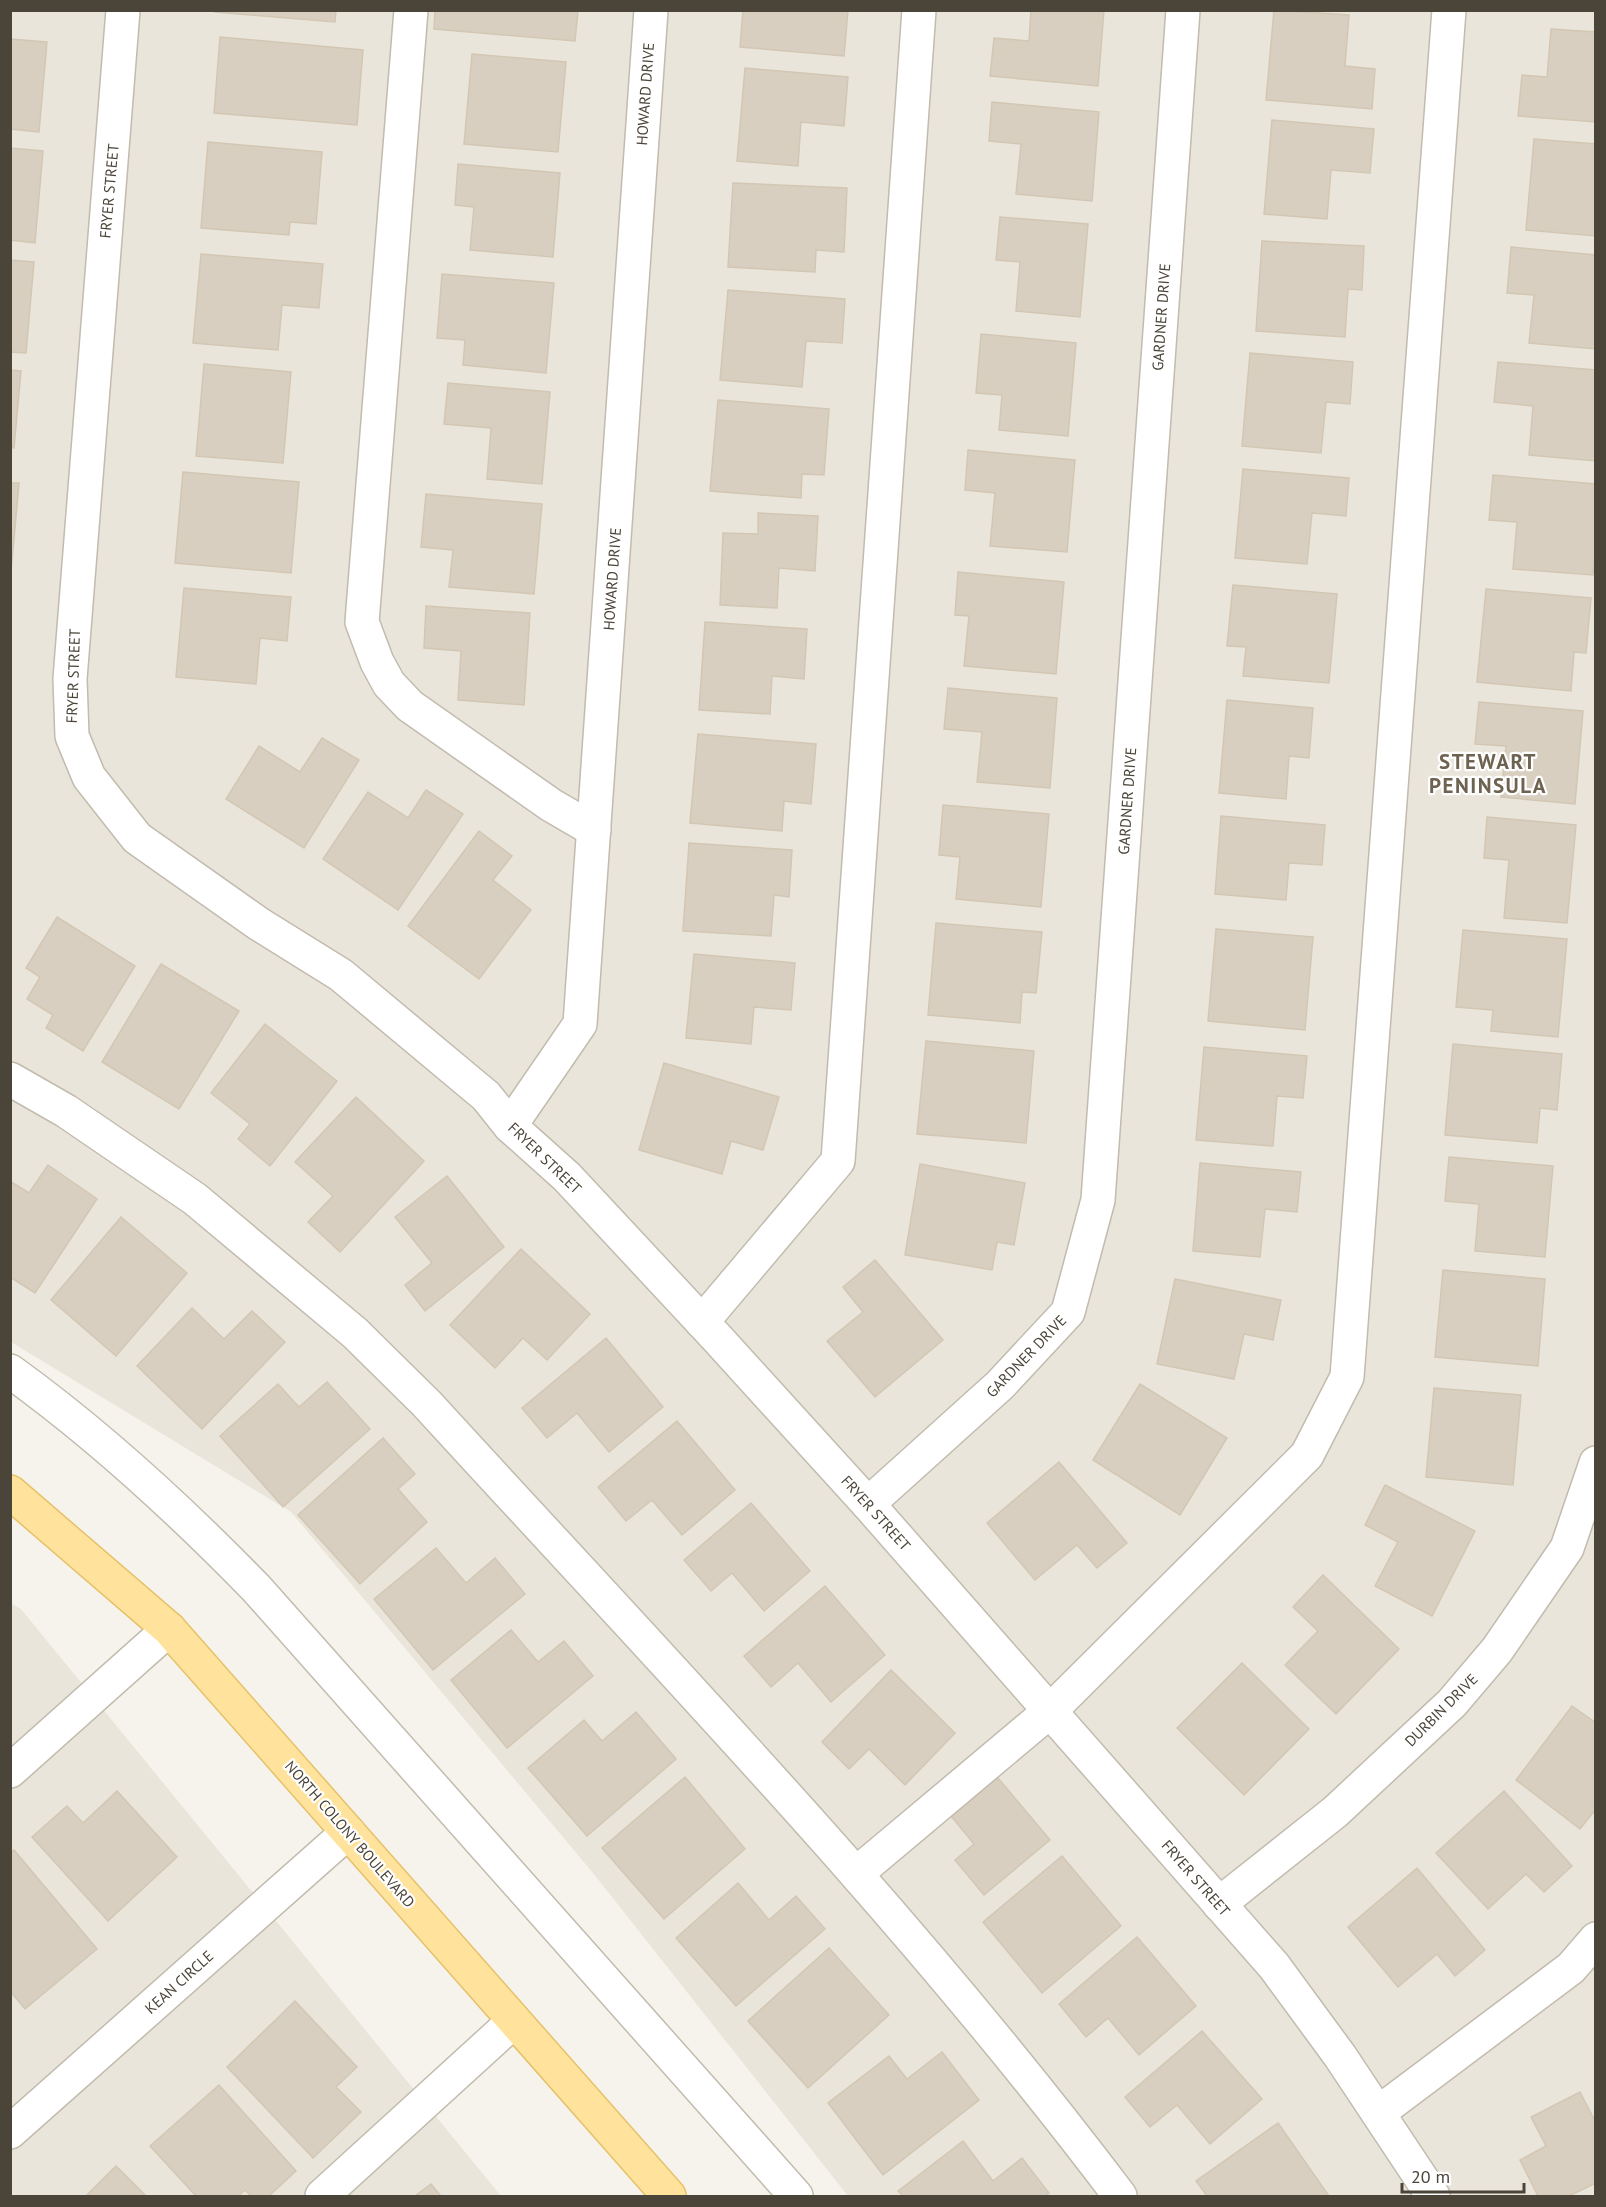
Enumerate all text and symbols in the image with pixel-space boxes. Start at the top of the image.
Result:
street label: HOWARD DRIVE [632,42,658,146]
street label: FRYER STREET [95,142,123,239]
street label: GARDNER DRIVE [1148,263,1174,371]
street label: HOWARD DRIVE [599,527,625,631]
street label: FRYER STREET [62,628,84,724]
street label: GARDNER DRIVE [1114,747,1140,855]
district label: STEWART PENINSULA [1429,748,1547,799]
street label: FRYER STREET [504,1118,586,1198]
street label: GARDNER DRIVE [982,1311,1070,1401]
street label: FRYER STREET [837,1471,915,1555]
street label: DURBIN DRIVE [1401,1670,1481,1750]
street label: NORTH COLONY BOULEVARD [281,1757,419,1911]
street label: FRYER STREET [1158,1836,1235,1920]
street label: KEAN CIRCLE [141,1946,217,2018]
scale bar [1402,2156,1524,2194]
text: 20 m [1411,2165,1450,2188]

